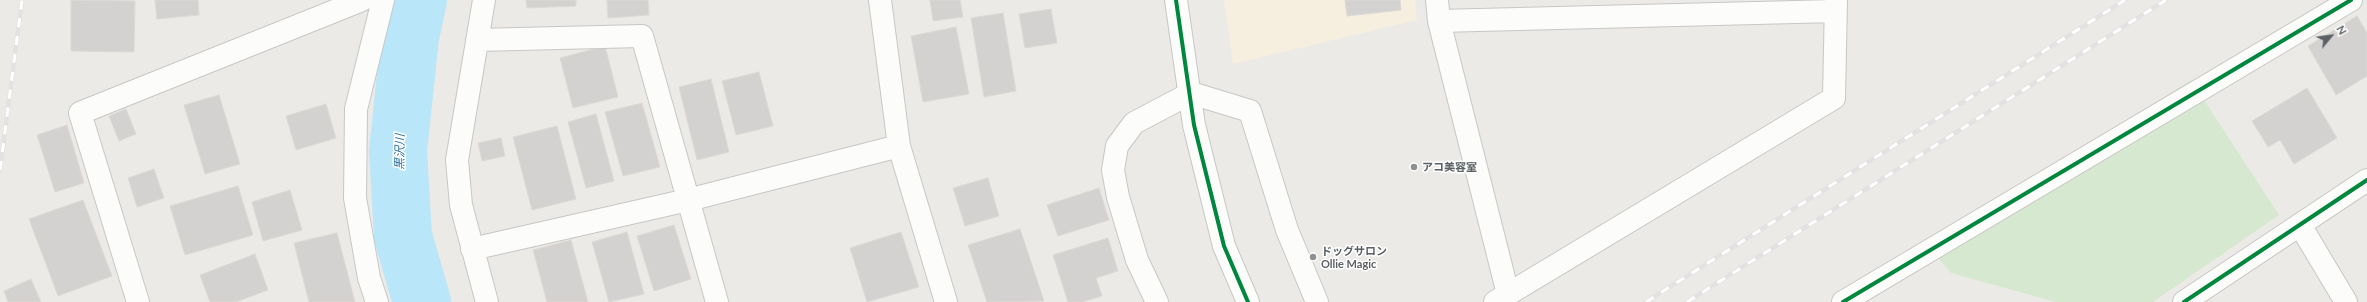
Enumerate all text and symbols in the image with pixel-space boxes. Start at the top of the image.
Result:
north arrow [2311,16,2351,56]
text: N [2334,23,2350,37]
water label: 黒沢川 [392,134,408,170]
place label: アコ美容室 [1422,160,1477,174]
marker: アコ美容室 [1409,162,1419,172]
place label: ドッグサロン Ollie Magic [1321,244,1387,270]
marker: ドッグサロン Ollie Magic [1308,252,1318,262]

